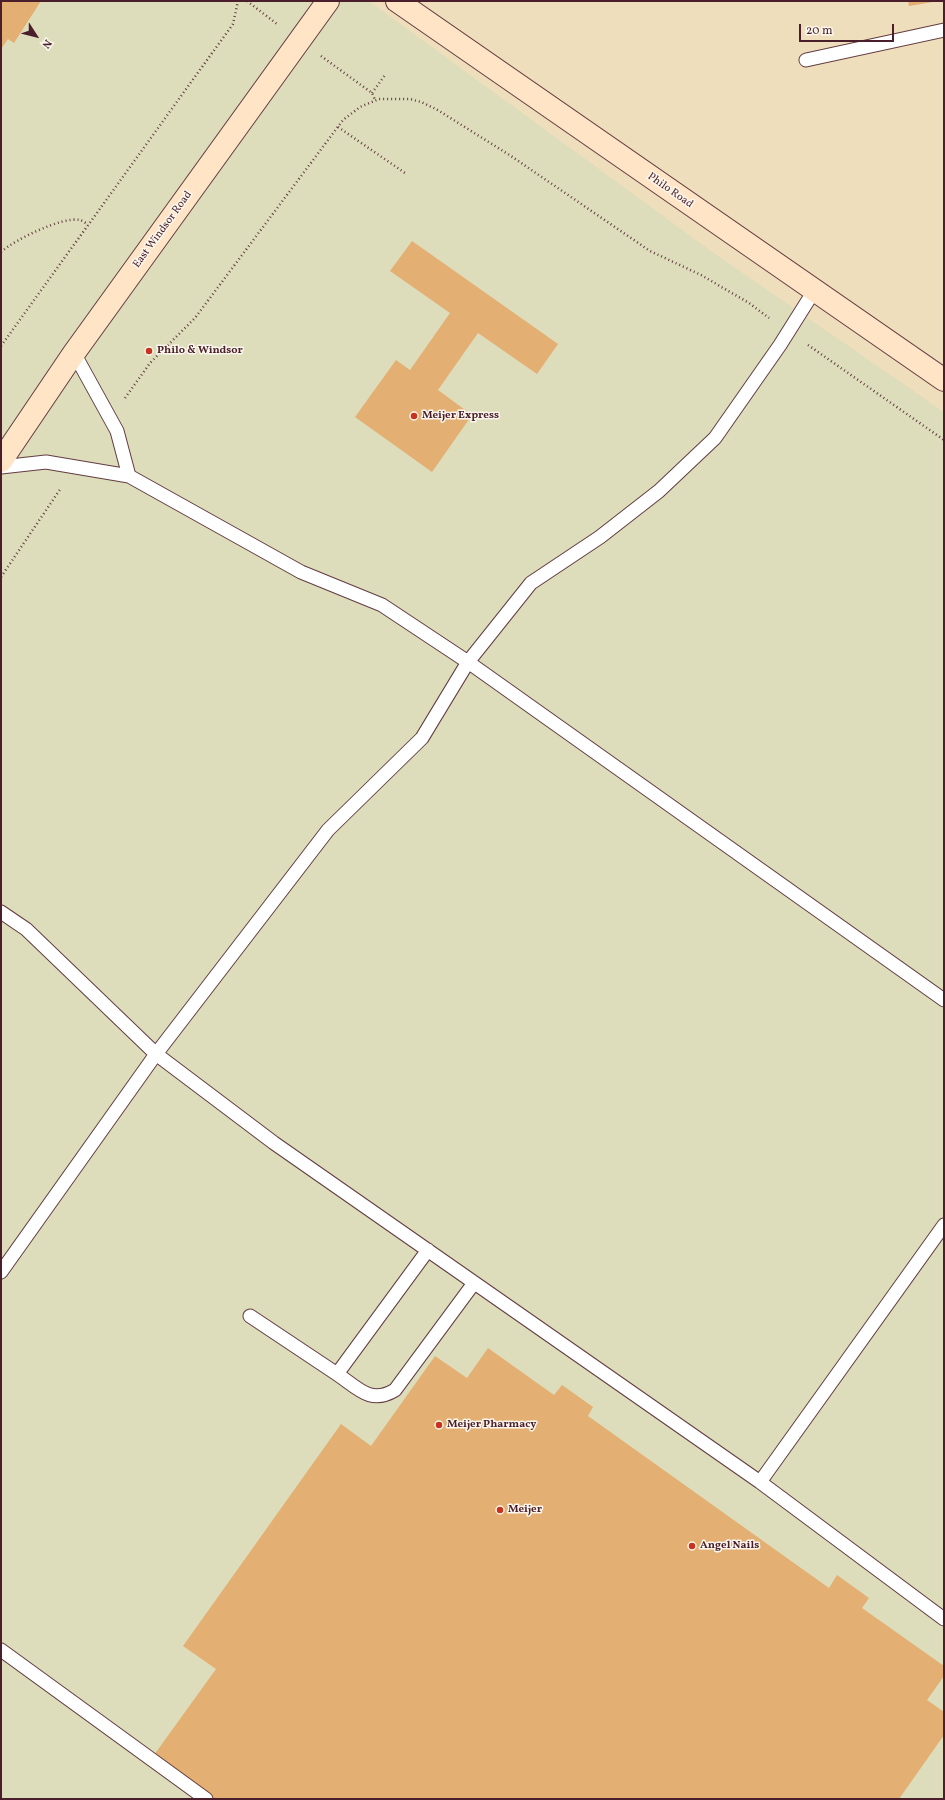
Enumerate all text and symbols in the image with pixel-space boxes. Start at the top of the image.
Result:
north arrow [16,16,56,56]
scale bar [801,16,896,42]
text: 20 m [806,23,833,39]
text: N [38,36,55,51]
street label: Philo Road [645,171,695,211]
street label: East Windsor Road [131,189,195,271]
place label: Philo & Windsor [157,344,243,358]
marker: Philo & Windsor [144,346,154,356]
place label: Meijer Express [422,409,499,423]
marker: Meijer Express [409,411,419,421]
place label: Meijer Pharmacy [447,1418,536,1432]
marker: Meijer Pharmacy [434,1420,444,1430]
place label: Meijer [508,1503,542,1517]
marker: Meijer [495,1505,505,1515]
place label: Angel Nails [700,1539,759,1553]
marker: Angel Nails [687,1541,697,1551]

